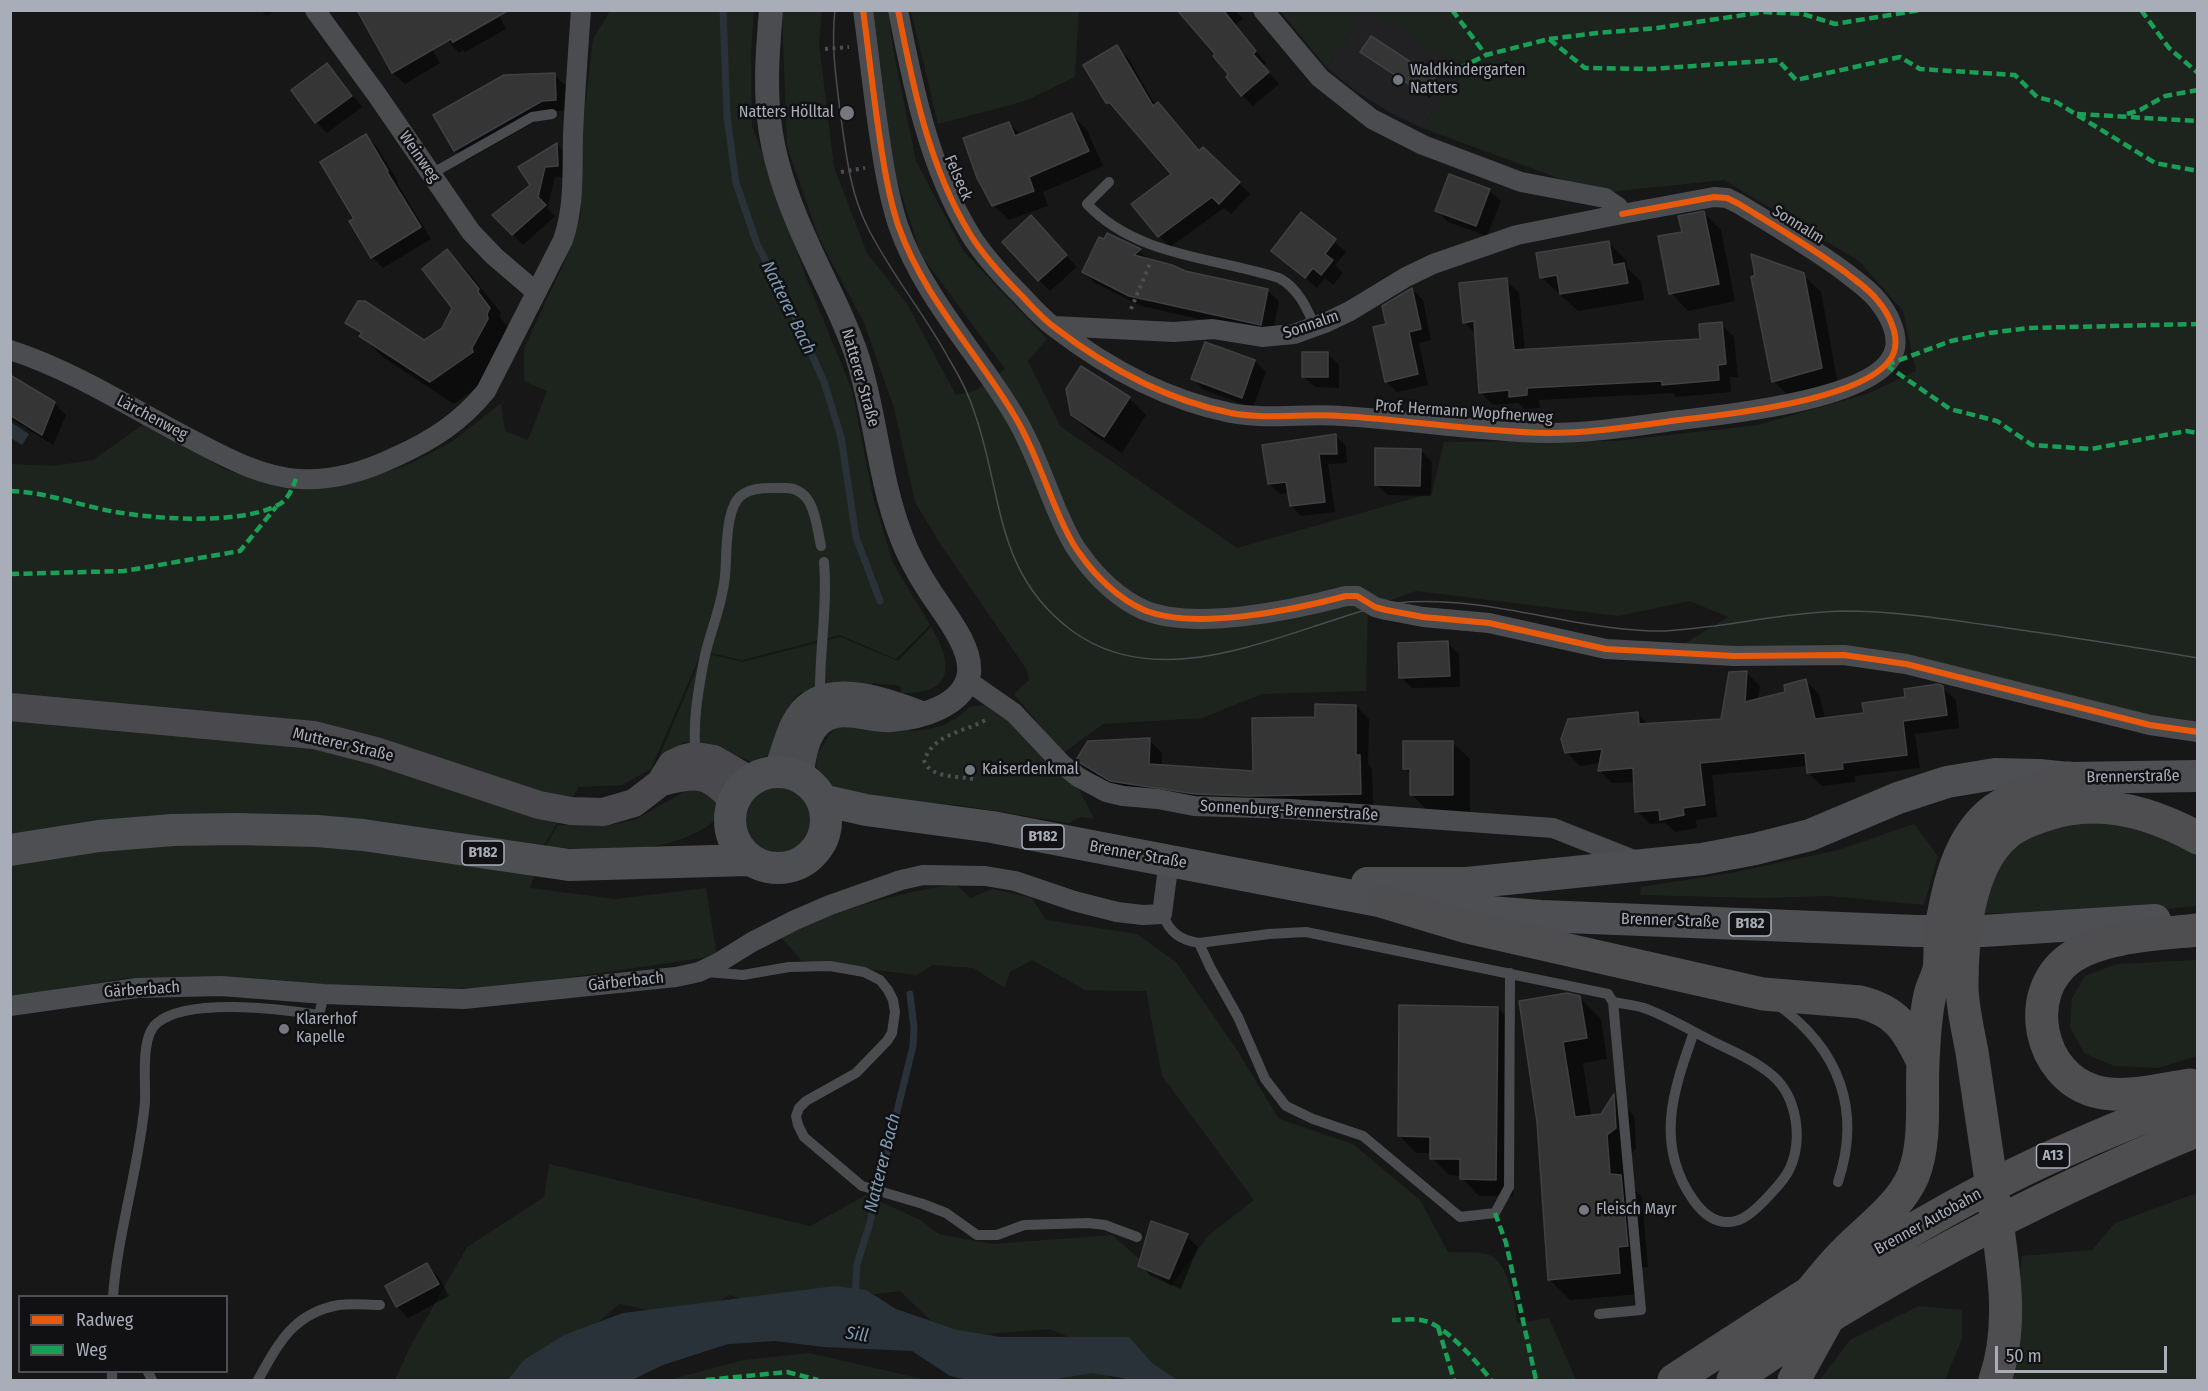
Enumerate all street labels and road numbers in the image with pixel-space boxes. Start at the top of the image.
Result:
street label: Weinweg [394,128,444,186]
street label: Felseck [940,152,976,204]
street label: Sonnalm [1769,202,1827,248]
street label: Sonnalm [1281,307,1341,343]
street label: Natterer Straße [837,327,883,429]
street label: Lärchenweg [113,391,191,445]
street label: Prof. Hermann Wopfnerweg [1374,396,1554,428]
street label: Mutterer Straße [291,724,395,766]
street label: Brennerstraße [2086,767,2180,787]
street label: Sonnenburg-Brennerstraße [1199,797,1379,825]
road number: B182 [1022,825,1064,849]
street label: Brenner Straße [1088,837,1188,873]
road number: B182 [462,841,504,865]
street label: Brenner Straße [1620,910,1720,932]
road number: B182 [1729,912,1771,936]
street label: Gärberbach [587,968,665,996]
street label: Gärberbach [103,978,181,1002]
road number: A13 [2036,1144,2070,1168]
street label: Brenner Autobahn [1871,1185,1985,1259]

